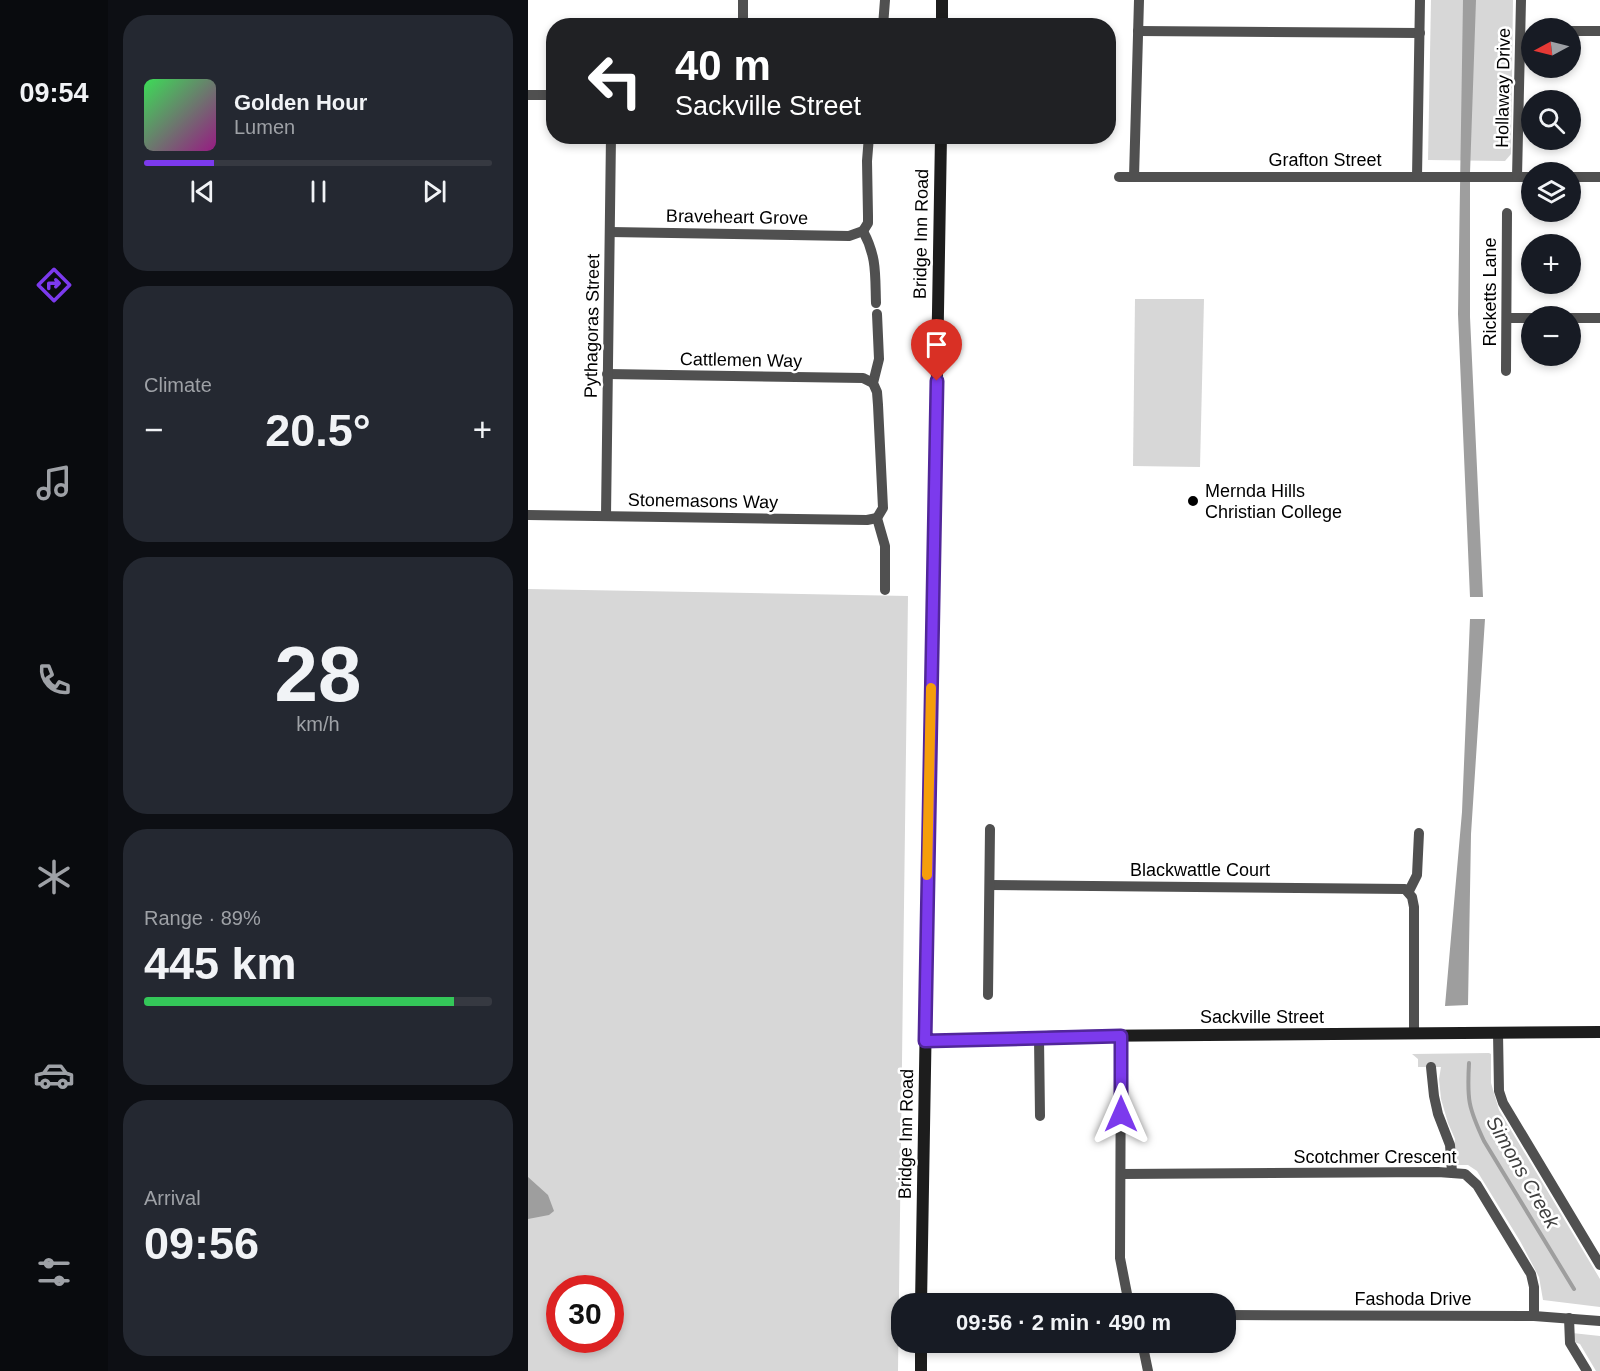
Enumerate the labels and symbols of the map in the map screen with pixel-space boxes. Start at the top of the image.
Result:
north arrow [1521,18,1581,78]
street label: Hollaway Drive [1492,28,1514,148]
street label: Grafton Street [1268,150,1382,170]
street label: Bridge Inn Road [910,169,932,299]
street label: Braveheart Grove [666,206,808,228]
street label: Ricketts Lane [1480,237,1500,347]
street label: Pythagoras Street [581,254,603,398]
pin [911,319,962,381]
street label: Cattlemen Way [680,349,802,371]
place label: Mernda Hills Christian College [1205,481,1342,522]
street label: Stonemasons Way [628,490,778,512]
marker: Mernda Hills Christian College [1186,494,1200,508]
street label: Blackwattle Court [1130,860,1270,880]
street label: Sackville Street [1200,1007,1324,1027]
street label: Bridge Inn Road [895,1069,917,1199]
position arrow [1089,1082,1153,1146]
water label: Simons Creek [1482,1112,1564,1233]
street label: Scotchmer Crescent [1293,1147,1457,1167]
speed limit sign: 30 [546,1275,624,1353]
street label: Fashoda Drive [1354,1289,1472,1309]

